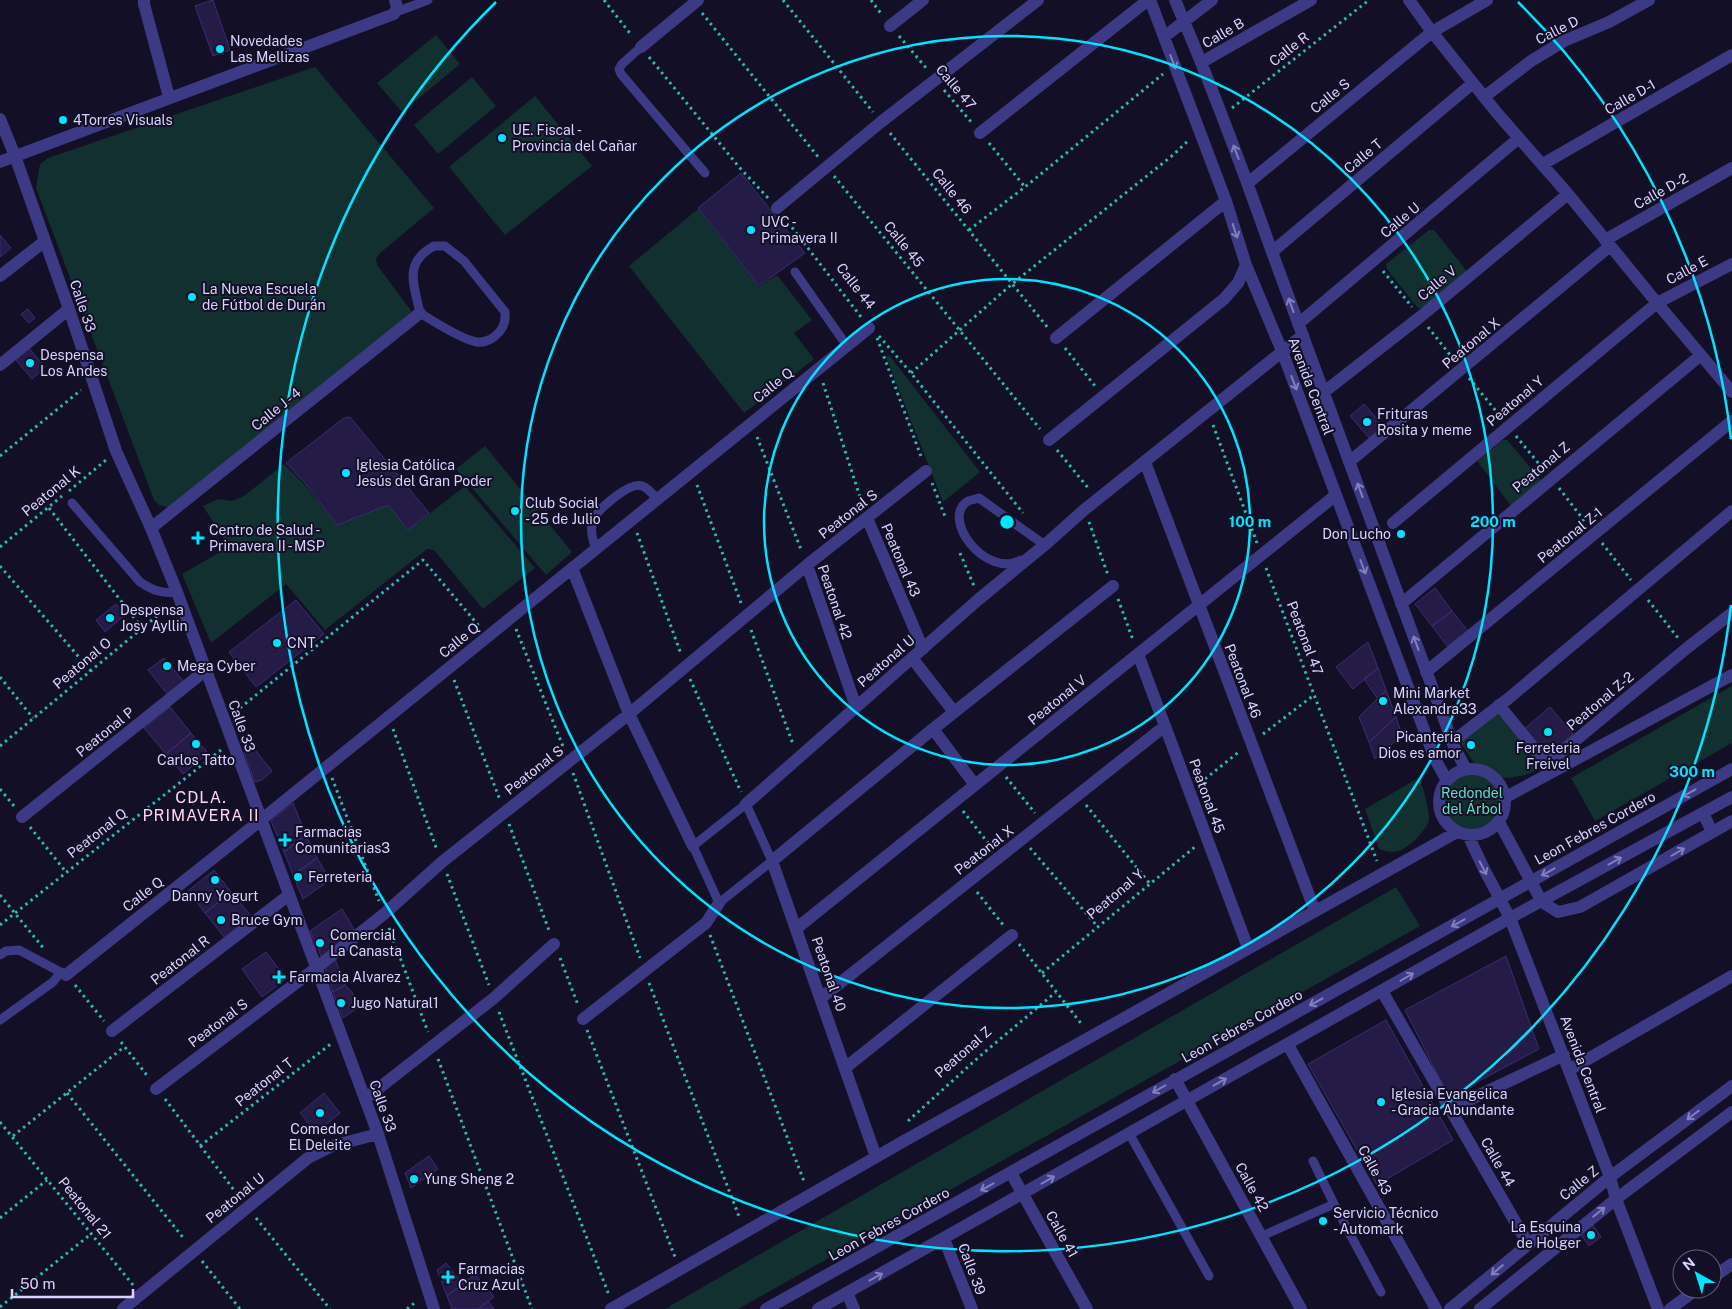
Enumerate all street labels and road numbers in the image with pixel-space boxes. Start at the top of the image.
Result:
street label: Calle D [1533,12,1581,48]
street label: Calle B [1199,15,1247,51]
street label: Calle R [1266,29,1312,69]
street label: Calle 47 [933,61,979,113]
street label: Calle S [1307,75,1353,117]
street label: Calle D-1 [1602,76,1658,118]
street label: Calle T [1341,135,1385,177]
street label: Calle 46 [929,165,975,217]
street label: Calle D-2 [1631,170,1691,212]
street label: Calle U [1377,199,1423,241]
street label: Calle 45 [881,218,927,270]
street label: Calle E [1663,252,1711,288]
street label: Calle 44 [833,260,879,312]
street label: Calle V [1414,262,1460,304]
street label: Calle 33 [67,278,99,334]
street label: Peatonal X [1439,314,1503,372]
street label: Avenida Central [1285,335,1337,437]
street label: Calle Q [750,364,796,406]
street label: Peatonal Y [1483,372,1547,429]
street label: Calle J - 4 [248,384,304,434]
street label: Peatonal Z [1509,438,1573,496]
street label: Peatonal K [19,462,84,519]
street label: Peatonal S [815,486,881,542]
street label: Peatonal Z-1 [1534,504,1606,566]
street label: Peatonal 43 [878,521,924,599]
street label: Peatonal 42 [815,563,855,641]
street label: Peatonal 47 [1284,599,1326,677]
street label: Calle Q [436,619,482,661]
street label: Peatonal U [854,632,918,690]
street label: Peatonal O [50,634,114,692]
street label: Peatonal 46 [1222,642,1265,721]
street label: Peatonal Z-2 [1563,668,1637,734]
street label: Peatonal V [1025,671,1090,728]
street label: Calle 33 [225,698,259,754]
street label: Peatonal P [73,704,137,760]
street label: Peatonal S [501,742,567,798]
street label: Peatonal 45 [1186,756,1228,836]
street label: Leon Febres Cordero [1532,788,1658,868]
street label: Peatonal Q [64,805,130,861]
street label: Peatonal X [951,822,1017,878]
street label: Peatonal Y [1083,865,1147,922]
street label: Calle Q [120,873,166,915]
street label: Peatonal R [147,932,213,988]
street label: Peatonal 40 [809,934,849,1014]
street label: Leon Febres Cordero [1179,986,1305,1066]
street label: Peatonal S [185,996,251,1050]
street label: Avenida Central [1557,1013,1609,1115]
street label: Peatonal Z [931,1023,995,1081]
street label: Peatonal T [232,1054,296,1110]
street label: Calle 33 [366,1078,400,1134]
street label: Calle 44 [1478,1135,1519,1190]
street label: Calle 43 [1355,1142,1395,1198]
street label: Calle 42 [1232,1160,1272,1214]
street label: Calle Z [1556,1162,1602,1203]
street label: Peatonal U [203,1170,267,1226]
street label: Peatonal 21 [55,1174,115,1242]
street label: Leon Febres Cordero [826,1184,952,1264]
street label: Calle 41 [1043,1208,1081,1260]
street label: Calle 39 [955,1241,989,1297]

